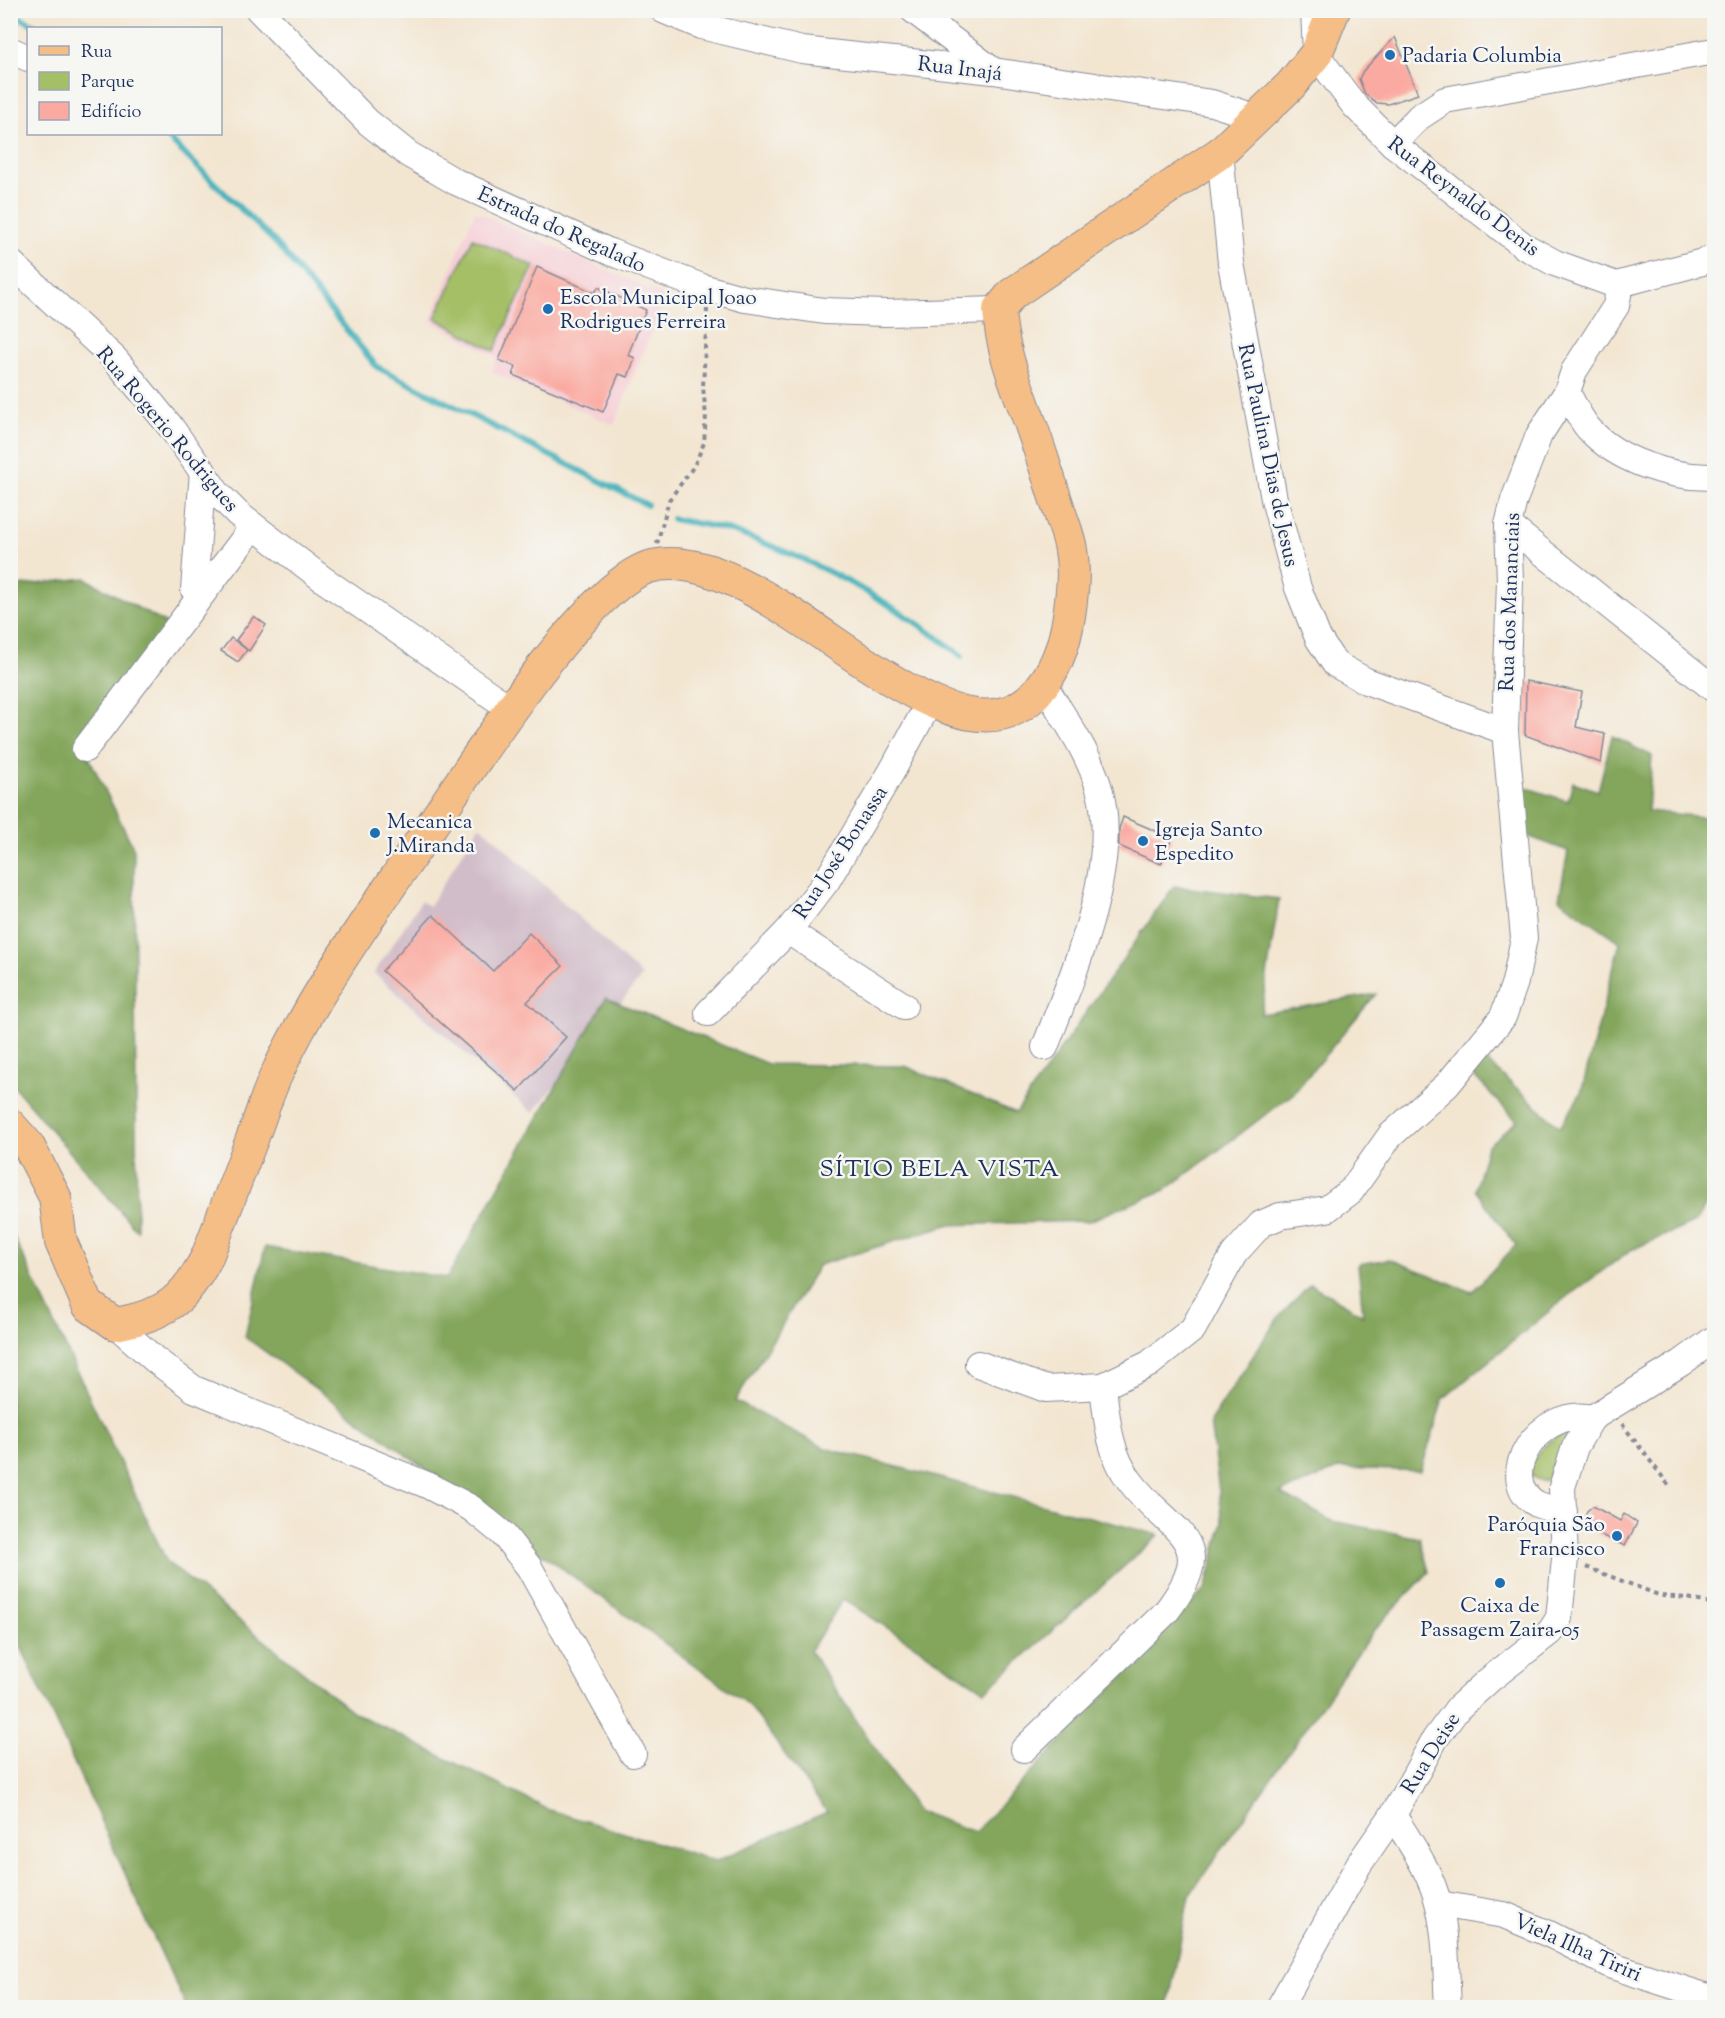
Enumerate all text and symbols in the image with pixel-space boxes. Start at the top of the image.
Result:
legend [27,27,222,135]
text: Rua [81,40,112,66]
place label: Padaria Columbia [1402,42,1562,72]
marker: Padaria Columbia [1383,48,1397,62]
street label: Rua Inajá [916,50,1004,90]
text: Parque [81,70,134,96]
text: Edifício [81,100,142,126]
street label: Rua Reynaldo Denis [1380,130,1545,265]
street label: Estrada do Regalado [472,180,650,281]
place label: Escola Municipal Joao Rodrigues Ferreira [560,284,757,338]
marker: Escola Municipal Joao Rodrigues Ferreira [541,302,555,316]
street label: Rua Rogerio Rodrigues [88,341,245,520]
street label: Rua Paulina Dias de Jesus [1229,341,1305,570]
street label: Rua dos Mananciais [1493,512,1529,692]
street label: Rua José Bonassa [787,780,896,926]
place label: Mecanica J.Miranda [386,808,475,862]
place label: Igreja Santo Espedito [1155,816,1263,870]
marker: Mecanica J.Miranda [368,826,382,840]
marker: Igreja Santo Espedito [1136,834,1150,848]
district label: SÍTIO BELA VISTA [820,1153,1060,1187]
place label: Paróquia São Francisco [1488,1511,1605,1565]
marker: Paróquia São Francisco [1610,1529,1624,1543]
marker: Caixa de Passagem Zaira-05 [1493,1576,1507,1590]
place label: Caixa de Passagem Zaira-05 [1421,1592,1579,1646]
street label: Rua Deise [1395,1707,1469,1801]
street label: Viela Ilha Tiriri [1508,1907,1646,1991]

